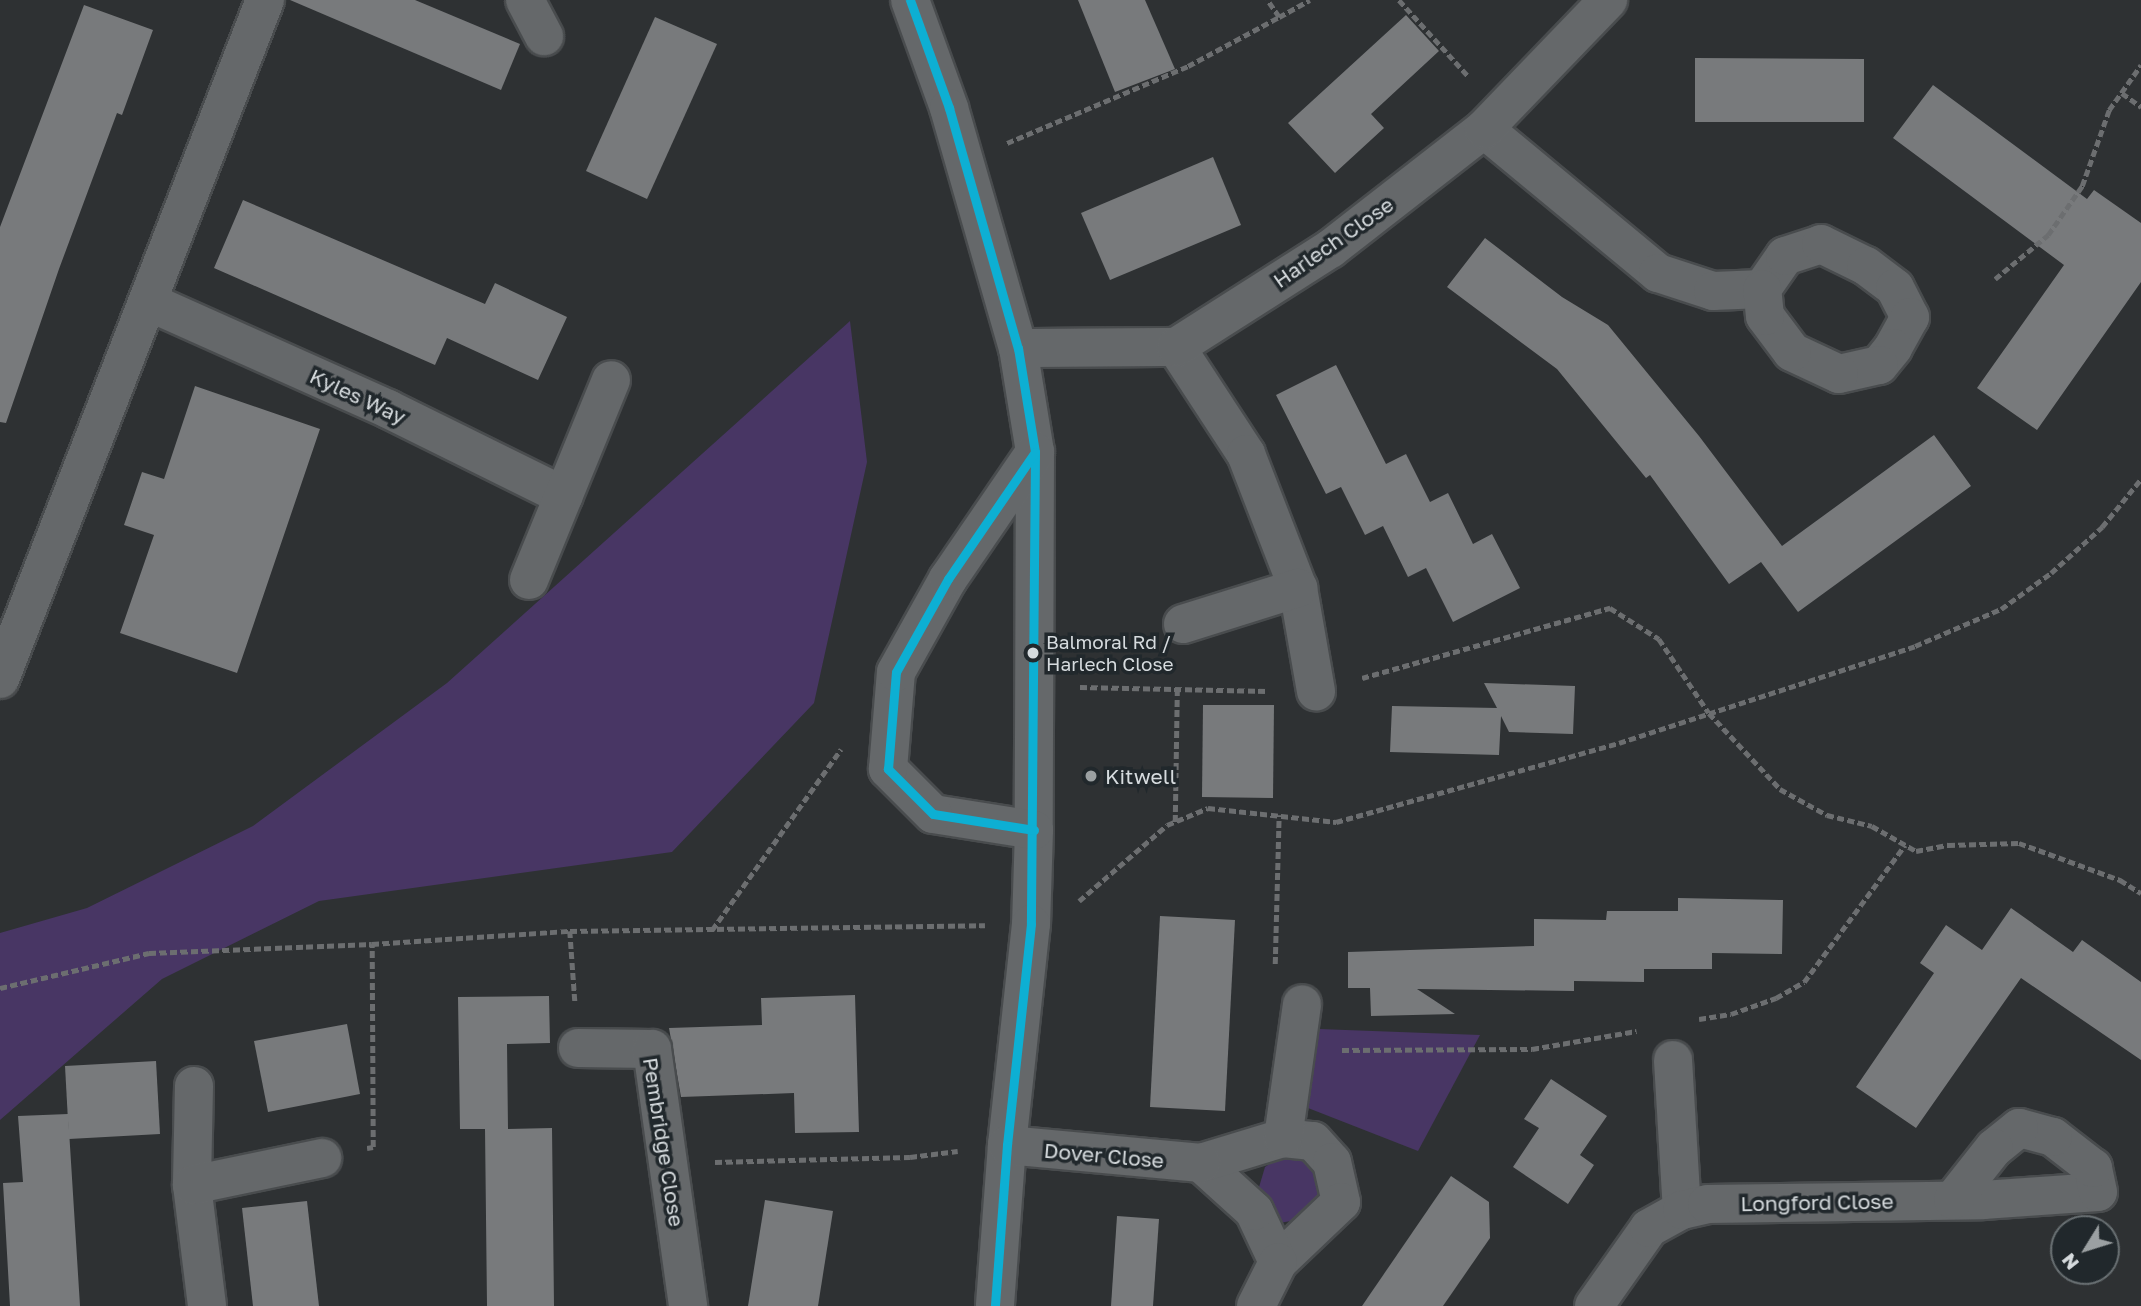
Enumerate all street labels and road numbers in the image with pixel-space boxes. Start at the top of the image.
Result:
street label: Harlech Close [1268,191,1398,293]
street label: Kyles Way [306,363,410,429]
street label: Pembridge Close [638,1056,690,1228]
street label: Dover Close [1043,1137,1165,1173]
street label: Longford Close [1740,1188,1894,1216]

